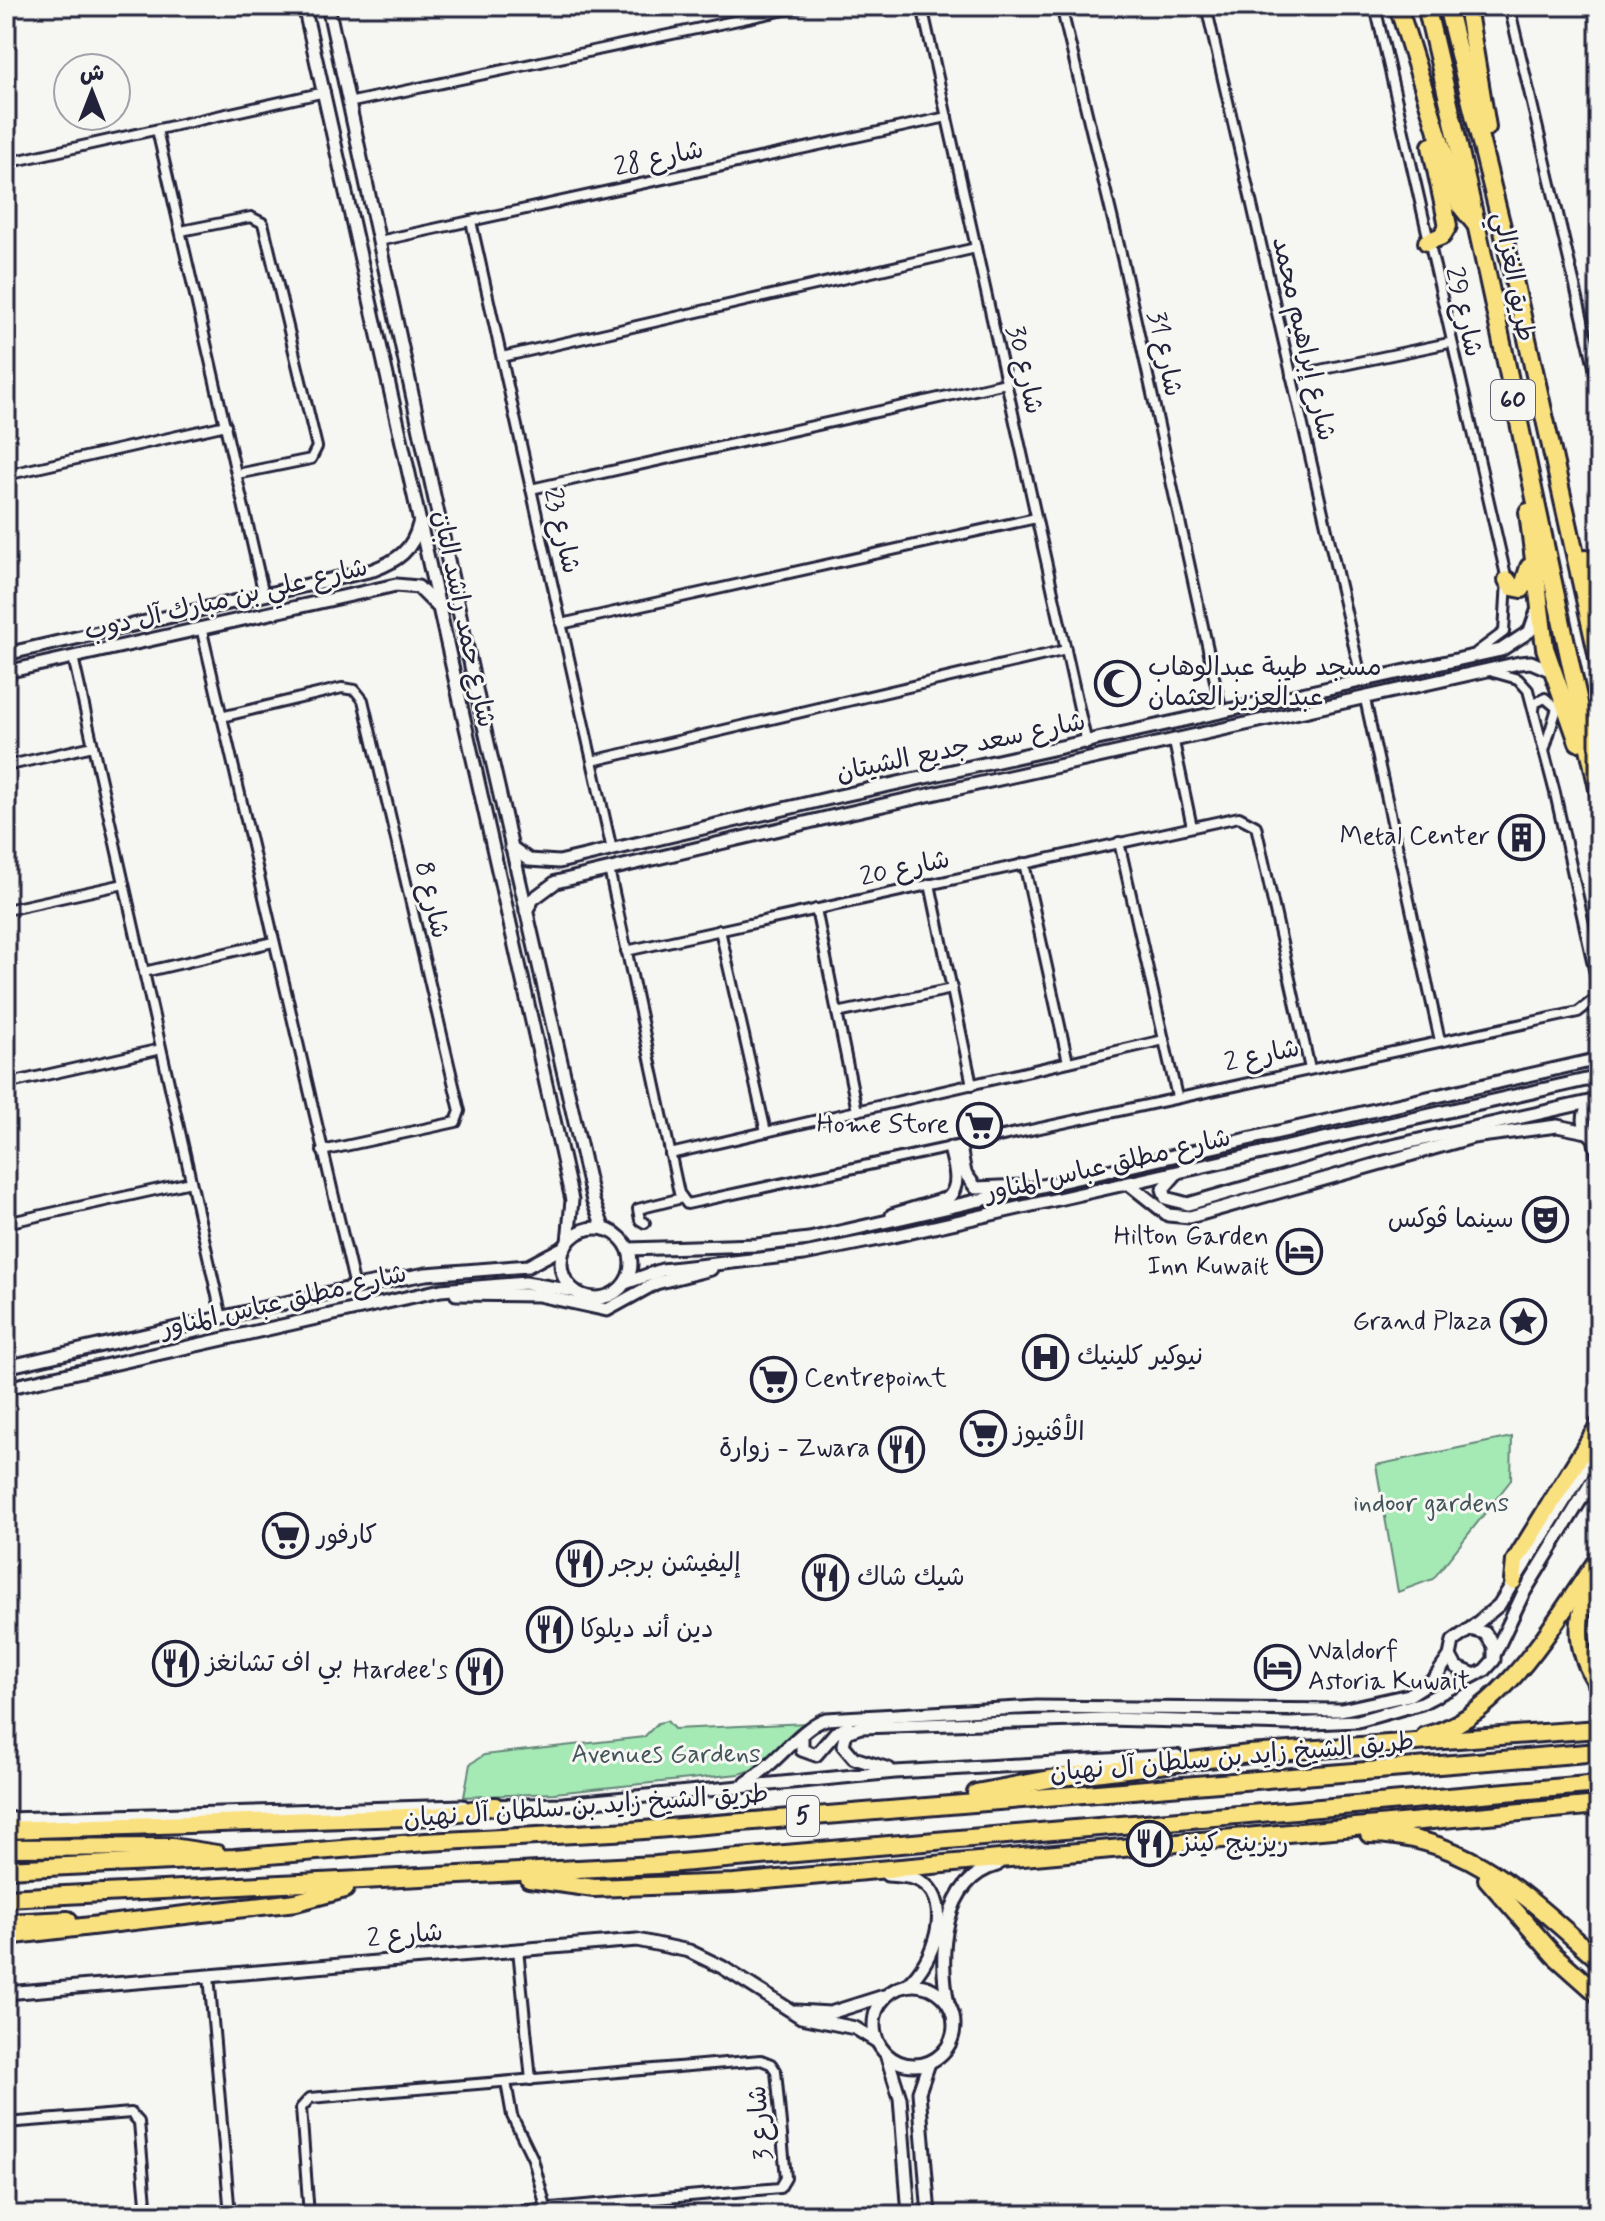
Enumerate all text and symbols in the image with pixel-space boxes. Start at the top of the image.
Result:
north arrow [52,52,132,132]
text: ش [80,60,104,88]
street label: شارع 28 [611,133,707,185]
street label: طريق الغزالي [1480,209,1542,345]
street label: شارع إبراهيم محمد [1262,234,1343,445]
street label: شارع 29 [1436,264,1490,360]
street label: شارع 31 [1138,308,1190,400]
street label: شارع 30 [997,322,1051,418]
road number: 60 [1491,380,1535,420]
street label: شارع 23 [535,485,587,577]
street label: شارع حمد راشد البان [423,507,503,731]
street label: شارع علي بن مبارك آل دوب [81,551,372,653]
place label: مسجد طيبة عبدالوهاب عبدالعزيز العثمان [1148,651,1382,715]
mosque icon: مسجد طيبة عبدالوهاب عبدالعزيز العثمان [1093,659,1141,707]
street label: شارع سعد جديع الشيتان [833,705,1089,791]
building icon: Metal Center [1497,813,1545,861]
place label: Metal Center [1340,820,1490,854]
street label: شارع 20 [857,843,953,895]
street label: شارع 8 [406,858,456,942]
street label: شارع 2 [1221,1031,1303,1081]
supermarket icon: Home Store [956,1101,1004,1149]
place label: Home Store [817,1108,949,1142]
street label: شارع مطلق عباس المناور [980,1121,1234,1211]
theatre icon: سينما ڤوكس [1521,1196,1569,1244]
place label: سينما ڤوكس [1388,1203,1514,1237]
place label: Hilton Garden Inn Kuwait [1114,1220,1269,1284]
hotel icon: Hilton Garden Inn Kuwait [1276,1228,1324,1276]
street label: شارع مطلق عباس المناور [156,1257,410,1347]
place icon: Grand Plaza [1499,1298,1547,1346]
place label: Grand Plaza [1352,1305,1492,1339]
hospital icon: نيوكير كلينيك [1022,1333,1070,1381]
place label: نيوكير كلينيك [1077,1340,1203,1374]
supermarket icon: Centrepoint [749,1355,797,1403]
place label: Centrepoint [804,1362,947,1396]
supermarket icon: الأڤنيوز [959,1409,1007,1457]
place label: الأڤنيوز [1012,1413,1085,1450]
restaurant icon: زوارة - Zwara [877,1425,925,1473]
place label: زوارة - Zwara [719,1432,870,1466]
park label: indoor gardens [1353,1487,1509,1521]
supermarket icon: كارفور [262,1512,310,1560]
place label: كارفور [315,1519,377,1553]
restaurant icon: إليفيشن برجر [555,1540,603,1588]
place label: إليفيشن برجر [608,1547,741,1581]
restaurant icon: شيك شاك [802,1554,850,1602]
place label: شيك شاك [857,1561,965,1595]
restaurant icon: دين أند ديلوكا [525,1606,573,1654]
place label: دين أند ديلوكا [580,1613,714,1647]
place label: Waldorf Astoria Kuwait [1308,1635,1470,1699]
restaurant icon: بي اف تشانغز [151,1640,199,1688]
hotel icon: Waldorf Astoria Kuwait [1253,1643,1301,1691]
place label: بي اف تشانغز [204,1647,343,1685]
restaurant icon: Hardee's [455,1647,503,1695]
place label: Hardee's [353,1654,448,1688]
street label: طريق الشيخ زايد بن سلطان آل نهيان [1048,1725,1416,1791]
park label: Avenues Gardens [571,1738,761,1772]
street label: طريق الشيخ زايد بن سلطان آل نهيان [402,1777,770,1837]
road number: 5 [787,1796,819,1836]
restaurant icon: ريزينج كينز [1126,1820,1174,1868]
place label: ريزينج كينز [1179,1827,1289,1861]
street label: شارع 2 [366,1916,444,1956]
street label: شارع 3 [741,2084,781,2162]

